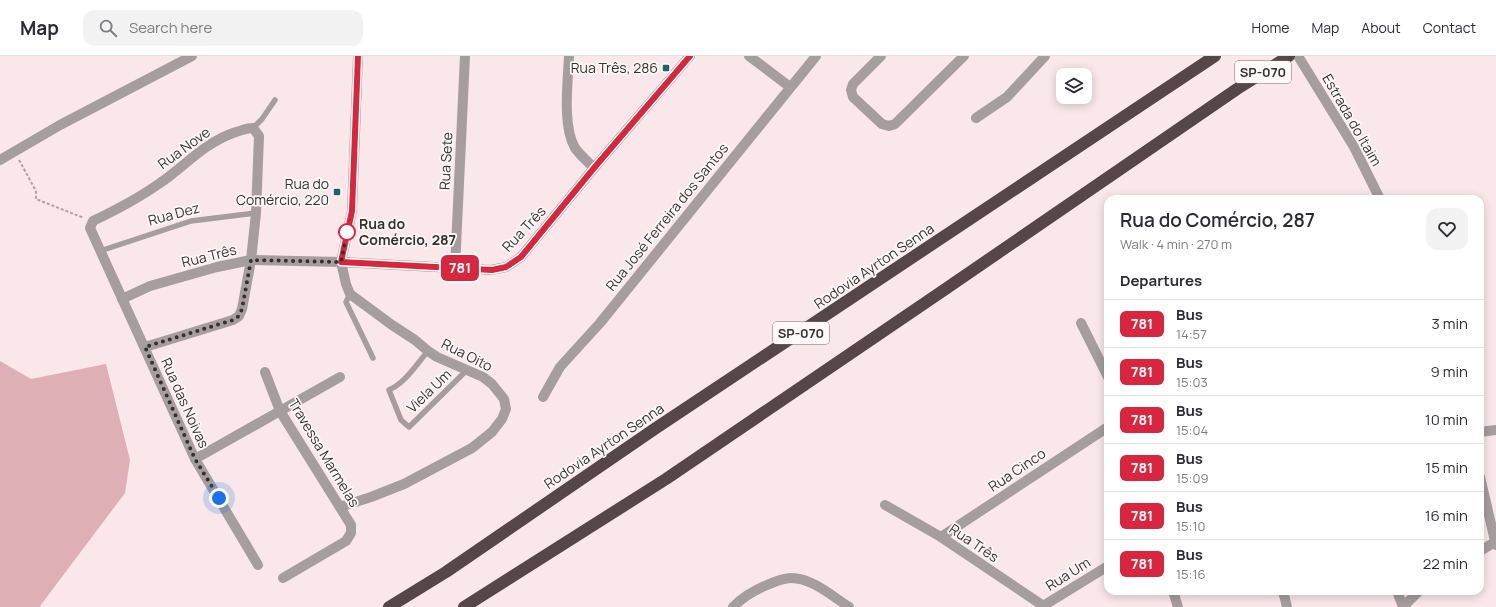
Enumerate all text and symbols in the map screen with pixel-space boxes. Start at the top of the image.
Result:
search box [83,10,363,46]
text: Map [20,15,59,41]
icon: search [97,17,119,39]
text: Search here [129,17,212,38]
text: Home [1252,18,1289,37]
text: Map [1311,18,1339,37]
text: About [1361,18,1401,37]
text: Contact [1423,18,1476,37]
place label: Rua Três, 286 [571,58,658,77]
road number: SP-070 [1235,61,1291,83]
marker: Rua Três, 286 [661,63,671,73]
map controls [1056,68,1092,104]
button: layers [1056,68,1092,104]
street label: Estrada do Itaim [1318,70,1387,169]
street label: Rua Nove [154,122,214,173]
street label: Rua Sete [434,131,457,190]
street label: Rua José Ferreira dos Santos [601,139,732,294]
place label: Rua do Comércio, 220 [236,174,329,209]
marker: Rua do Comércio, 220 [332,187,342,197]
street label: Rua Dez [146,198,202,230]
street label: Rua Três [498,202,550,256]
text: Rua do Comércio, 287 [1120,207,1315,233]
button: heart [1426,208,1468,250]
place label: Rua do Comércio, 287 [359,214,456,249]
street label: Rodovia Ayrton Senna [810,218,937,313]
marker: Rua do Comércio, 287 [338,223,356,241]
text: Walk · 4 min · 270 m [1120,235,1232,253]
street label: Rua Três [179,240,238,272]
line badge: 781 [437,255,483,281]
text: 781 [449,258,471,277]
text: Departures [1120,270,1202,291]
text: Bus [1176,304,1203,325]
text: 3 min [1432,313,1468,334]
text: 781 [1131,314,1153,333]
road number: SP-070 [773,322,829,344]
text: 14:57 [1176,325,1207,343]
street label: Rua Oito [439,334,496,375]
text: Bus [1176,352,1203,373]
street label: Rua das Noivas [157,355,214,451]
text: 9 min [1431,361,1468,382]
text: 781 [1131,362,1153,381]
street label: Viela Um [402,365,455,417]
text: 15:03 [1176,373,1208,391]
street label: Travessa Marmelas [285,395,364,510]
street label: Rodovia Ayrton Senna [540,398,667,493]
text: Bus [1176,400,1203,421]
text: 10 min [1425,409,1468,430]
text: 781 [1131,410,1153,429]
text: 15:04 [1176,421,1208,439]
street label: Rua Cinco [984,444,1049,496]
text: Bus [1176,448,1203,469]
text: 15 min [1425,457,1468,478]
text: 781 [1131,458,1153,477]
text: 15:09 [1176,469,1208,487]
your location [209,488,229,508]
text: Bus [1176,496,1203,517]
text: 16 min [1425,505,1468,526]
text: 781 [1131,506,1153,525]
text: 15:10 [1176,517,1205,535]
street label: Rua Três [946,519,1003,566]
text: Bus [1176,544,1203,565]
street label: Rua Um [1042,552,1094,595]
text: 22 min [1423,553,1468,574]
text: 781 [1131,554,1153,573]
text: 15:16 [1176,565,1206,583]

